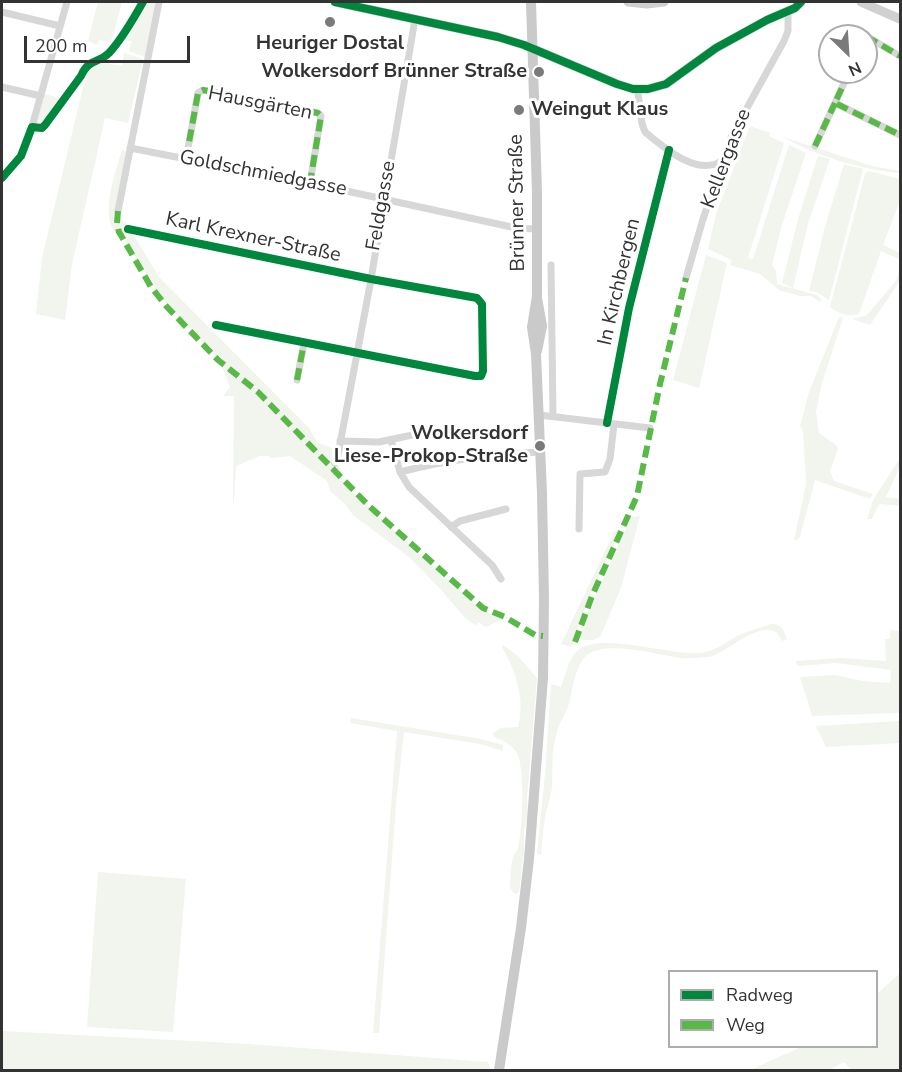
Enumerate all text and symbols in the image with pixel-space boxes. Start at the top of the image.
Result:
marker: Heuriger Dostal [323,15,337,29]
scale bar [27,24,194,62]
north arrow [818,24,878,84]
place label: Heuriger Dostal [256,32,404,56]
text: 200 m [35,34,87,58]
text: N [845,56,865,81]
place label: Wolkersdorf Brünner Straße [261,60,527,84]
marker: Wolkersdorf Brünner Straße [532,65,546,79]
street label: Hausgärten [206,82,314,126]
place label: Weingut Klaus [531,98,668,122]
marker: Weingut Klaus [512,103,526,117]
street label: Kellergasse [697,106,757,212]
street label: Brünner Straße [505,134,531,272]
street label: Goldschmiedgasse [177,146,349,202]
street label: Feldgasse [362,159,402,253]
street label: Karl Krexner-Straße [163,208,343,268]
street label: In Kirchbergen [594,216,646,348]
place label: Wolkersdorf Liese-Prokop-Straße [334,422,528,469]
marker: Wolkersdorf Liese-Prokop-Straße [533,439,547,453]
legend [668,970,878,1048]
text: Radweg [726,983,793,1007]
text: Weg [726,1013,765,1037]

